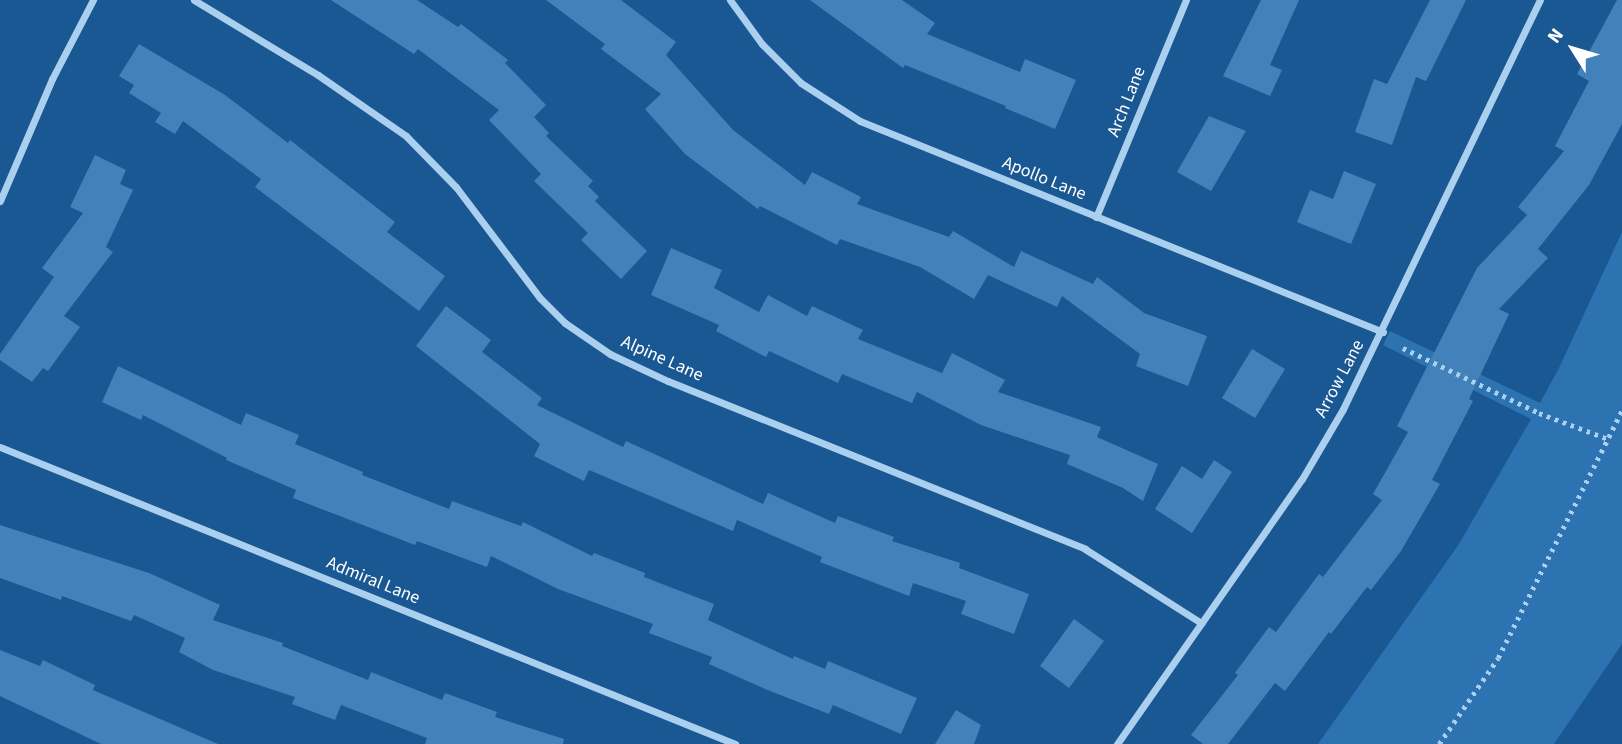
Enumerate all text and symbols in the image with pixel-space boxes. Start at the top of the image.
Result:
north arrow [1538,14,1608,84]
text: N [1541,23,1570,49]
street label: Arch Lane [1103,64,1151,140]
street label: Apollo Lane [999,152,1089,206]
street label: Alpine Lane [618,331,706,387]
street label: Arrow Lane [1311,336,1369,422]
street label: Admiral Lane [323,552,423,610]

